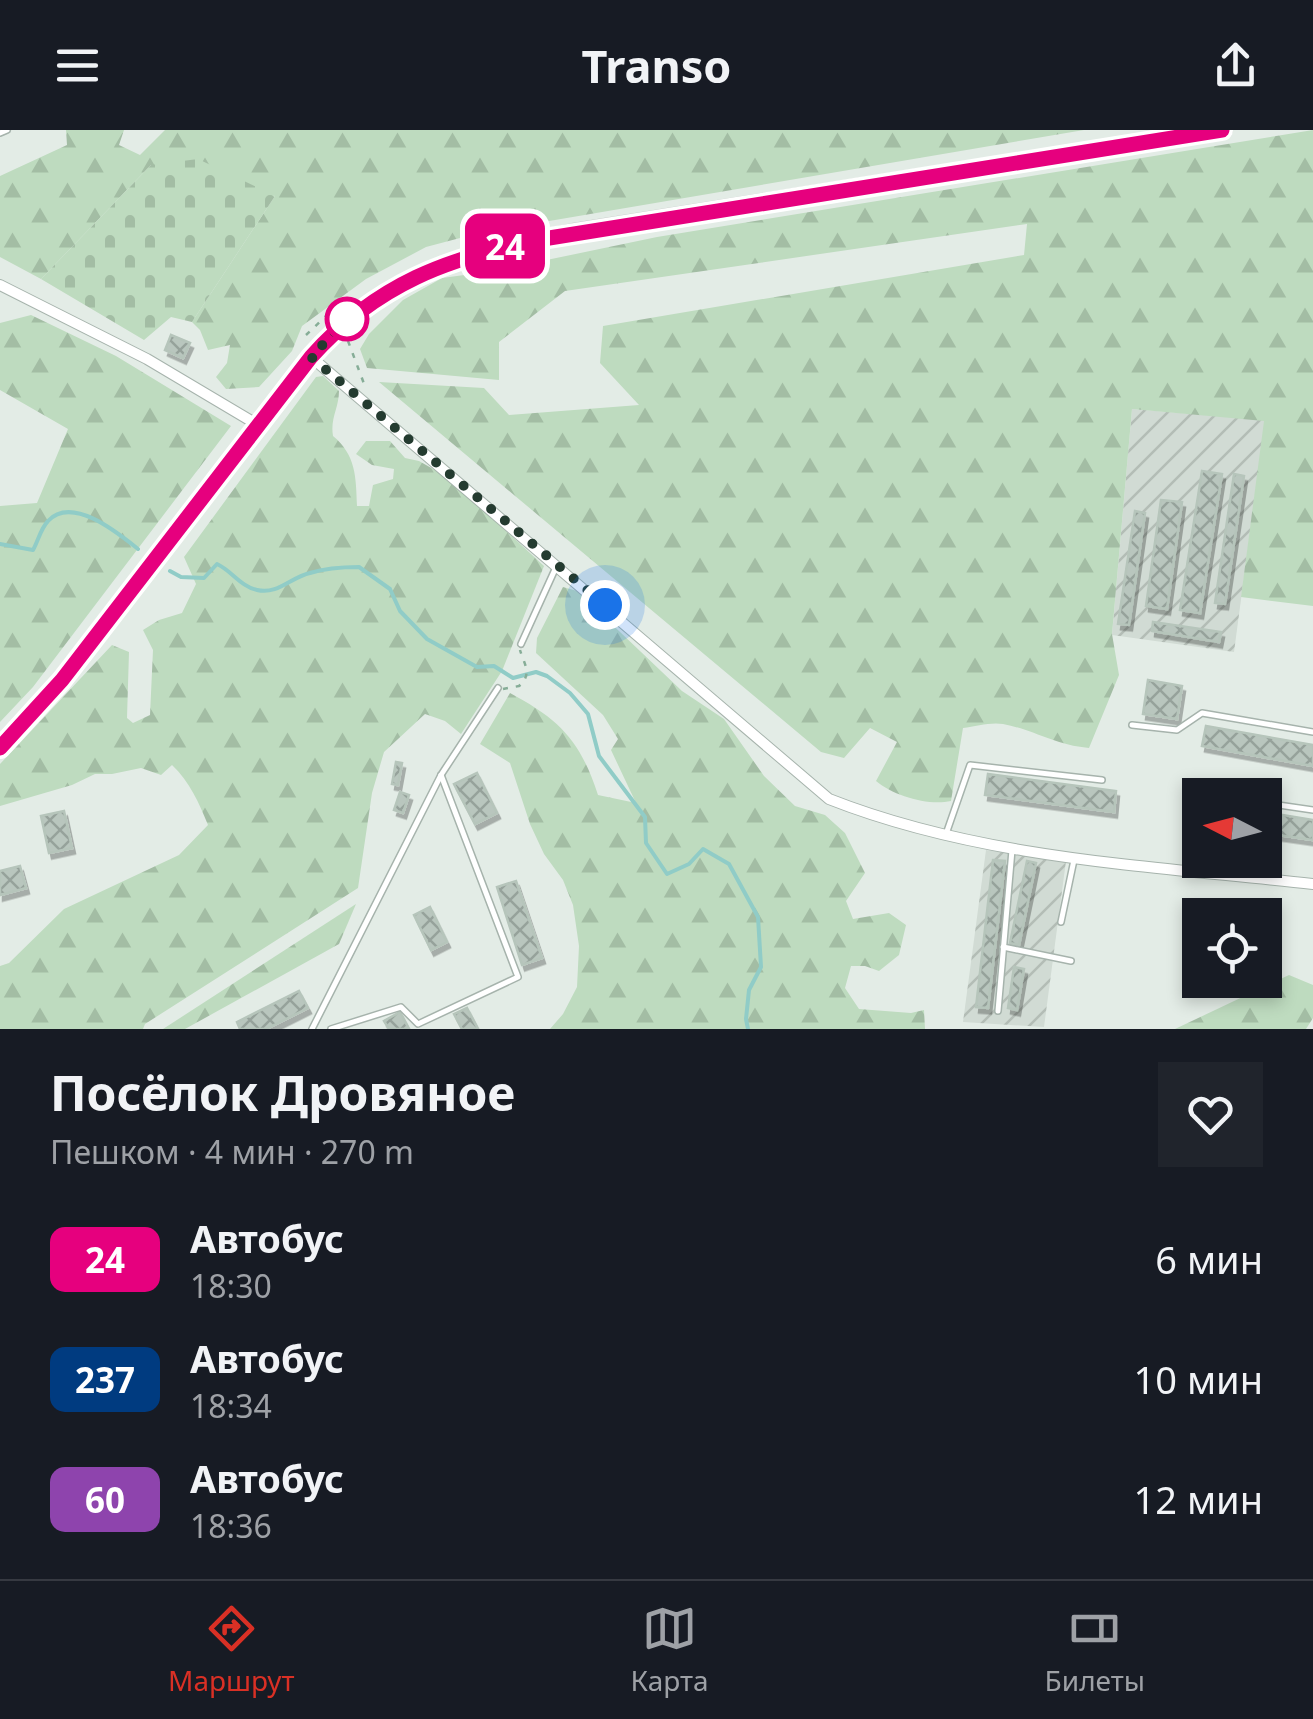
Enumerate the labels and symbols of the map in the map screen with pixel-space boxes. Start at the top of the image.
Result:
line badge: 24 [460,214,550,278]
unlabelled marker [326,298,368,340]
your location [580,580,630,630]
north arrow [1182,778,1282,878]

